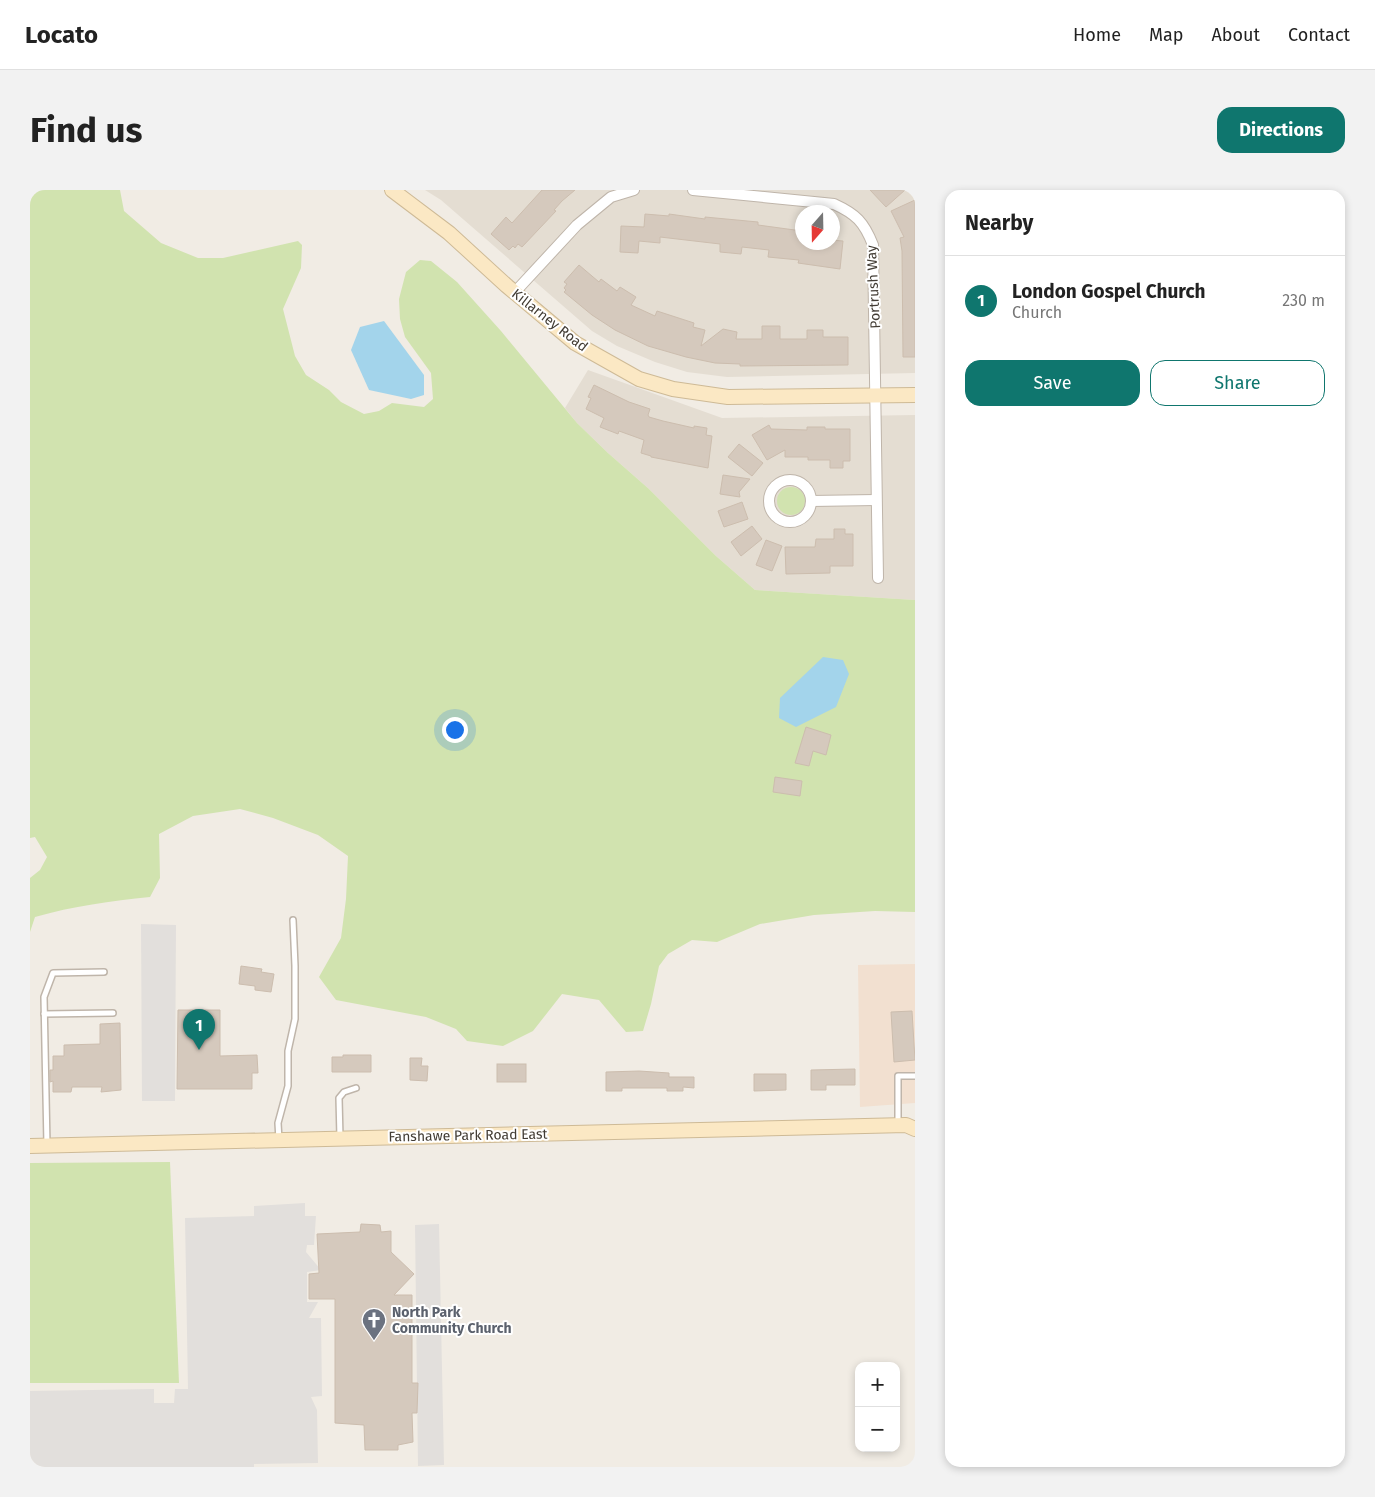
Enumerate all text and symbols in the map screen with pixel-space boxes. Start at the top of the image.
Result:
text: Locato [25,21,98,49]
text: Home [1073,24,1121,46]
text: Map [1149,24,1183,46]
text: About [1211,24,1260,46]
text: Contact [1288,24,1350,46]
button: Directions [1217,107,1345,153]
text: Find us [30,109,142,151]
north arrow [795,205,840,250]
text: Nearby [965,210,1033,236]
street label: Portrush Way [863,245,884,329]
text: London Gospel Church [1012,280,1205,303]
street label: Killarney Road [508,285,591,355]
text: 1 [977,291,985,310]
text: 230 m [1282,291,1325,310]
text: Church [1012,303,1062,322]
button: Save [965,360,1140,406]
button: Share [1150,360,1325,406]
your location [442,717,468,743]
pin: 1 [183,1009,215,1050]
street label: Fanshawe Park Road East [388,1126,549,1145]
place label: North Park Community Church [392,1304,512,1337]
church icon: North Park Community Church [361,1307,387,1341]
map controls [855,1362,900,1452]
button: + [855,1362,900,1407]
button: − [855,1407,900,1452]

